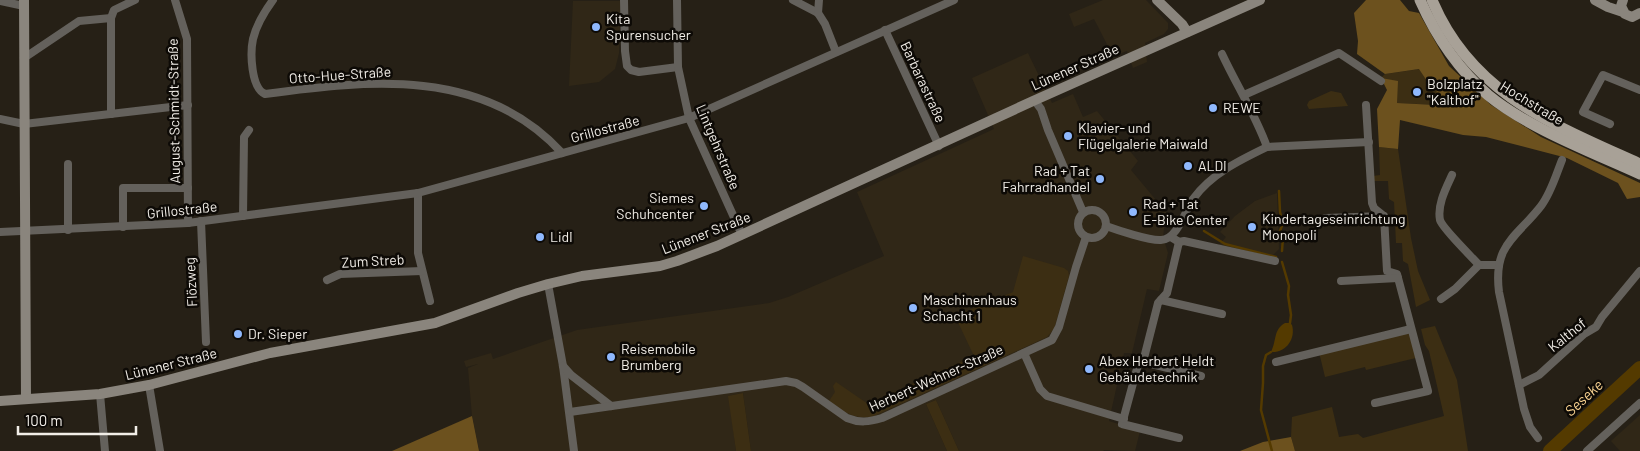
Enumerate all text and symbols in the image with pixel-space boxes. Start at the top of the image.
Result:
place label: Kita Spurensucher [606,10,691,43]
marker: Kita Spurensucher [590,21,602,33]
street label: August-Schmidt-Straße [164,38,183,184]
street label: Barbarastraße [897,39,950,125]
street label: Lünener Straße [1028,40,1121,93]
street label: Otto-Hue-Straße [288,62,392,87]
place label: Bolzplatz "Kalthof" [1427,75,1482,108]
street label: Hochstraße [1497,77,1567,128]
marker: Bolzplatz "Kalthof" [1411,86,1423,98]
place label: REWE [1223,99,1261,116]
street label: Lintgehrstraße [693,102,744,192]
marker: REWE [1207,102,1219,114]
street label: Grillostraße [569,111,641,146]
place label: Klavier- und Flügelgalerie Maiwald [1078,119,1208,152]
marker: Klavier- und Flügelgalerie Maiwald [1062,130,1074,142]
place label: ALDI [1198,157,1227,174]
marker: ALDI [1182,160,1194,172]
place label: Rad + Tat Fahrradhandel [1002,162,1090,195]
marker: Rad + Tat Fahrradhandel [1094,173,1106,185]
place label: Siemes Schuhcenter [616,189,694,222]
place label: Rad + Tat E-Bike Center [1143,195,1227,228]
street label: Grillostraße [146,197,218,222]
marker: Siemes Schuhcenter [698,200,710,212]
marker: Rad + Tat E-Bike Center [1127,206,1139,218]
street label: Lünener Straße [659,208,753,257]
place label: Kindertageseinrichtung Monopoli [1262,210,1406,243]
marker: Kindertageseinrichtung Monopoli [1246,221,1258,233]
place label: Lidl [550,228,572,245]
marker: Lidl [534,231,546,243]
street label: Zum Streb [341,250,405,271]
street label: Flözweg [181,257,200,307]
place label: Maschinenhaus Schacht 1 [923,291,1017,324]
marker: Maschinenhaus Schacht 1 [907,302,919,314]
street label: Kalthof [1544,314,1589,355]
place label: Dr. Sieper [248,325,307,342]
marker: Dr. Sieper [232,328,244,340]
place label: Reisemobile Brumberg [621,340,696,373]
street label: Herbert-Wehner-Straße [866,340,1006,415]
street label: Lünener Straße [123,344,219,383]
marker: Reisemobile Brumberg [605,351,617,363]
place label: Abex Herbert Heldt Gebäudetechnik [1099,352,1214,385]
marker: Abex Herbert Heldt Gebäudetechnik [1083,363,1095,375]
water label: Seseke [1560,375,1606,419]
scale bar [18,404,135,436]
text: 100 m [25,411,63,429]

